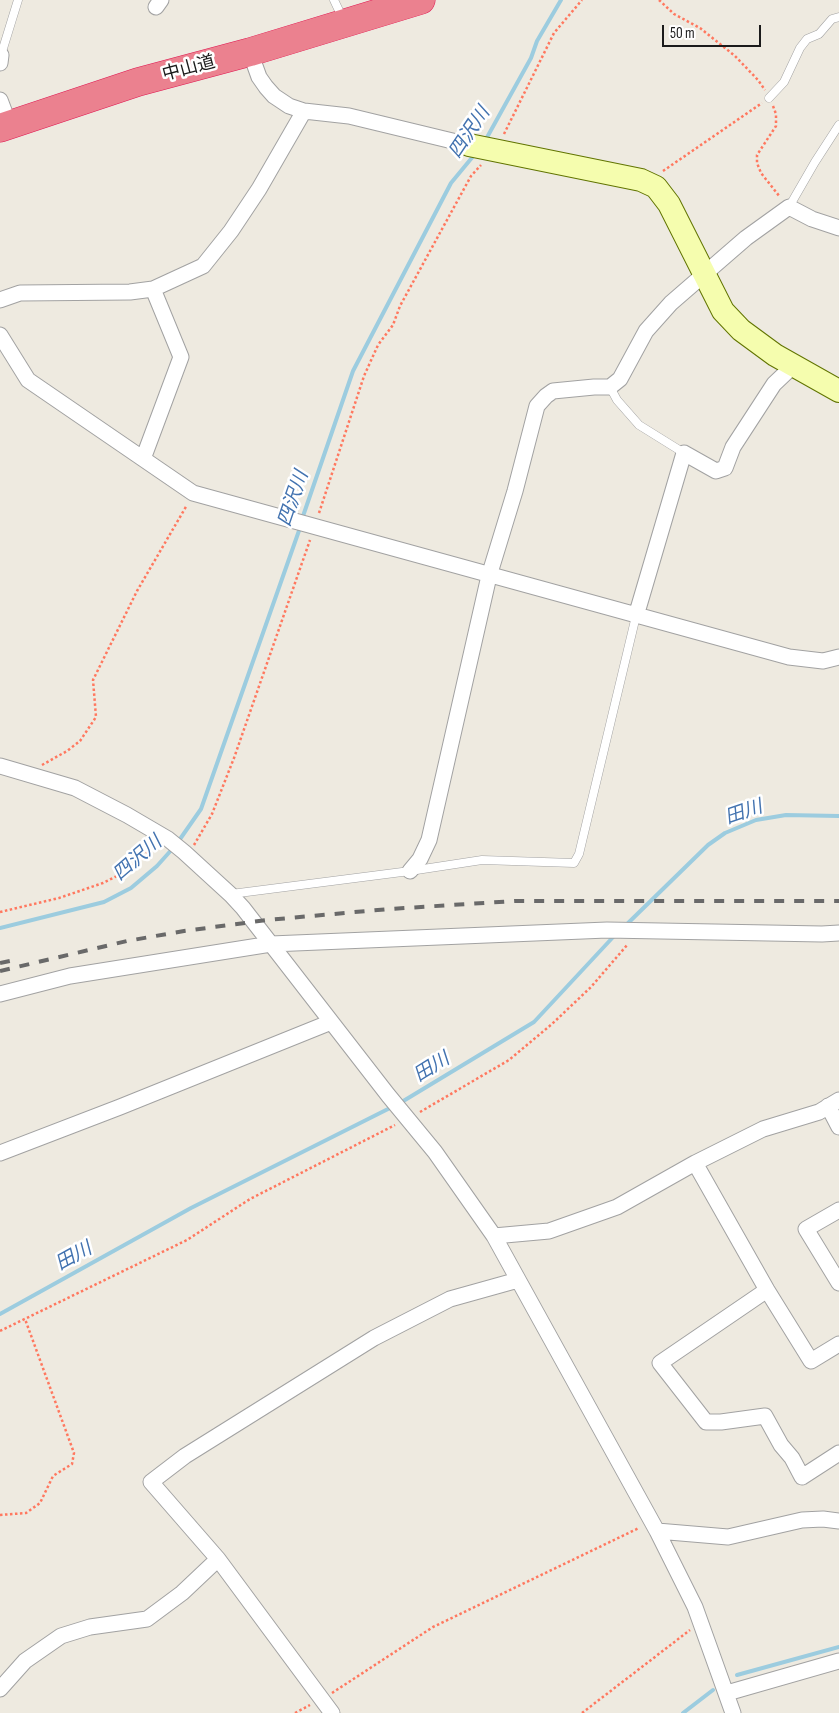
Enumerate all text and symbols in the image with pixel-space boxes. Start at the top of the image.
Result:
scale bar [664,15,763,47]
text: 50 m [670,24,695,43]
street label: 中山道 [160,52,218,86]
water label: 四沢川 [445,103,495,163]
water label: 四沢川 [274,468,314,530]
water label: 田川 [722,796,766,830]
water label: 四沢川 [109,832,167,886]
water label: 田川 [410,1048,454,1088]
water label: 田川 [52,1238,96,1276]

